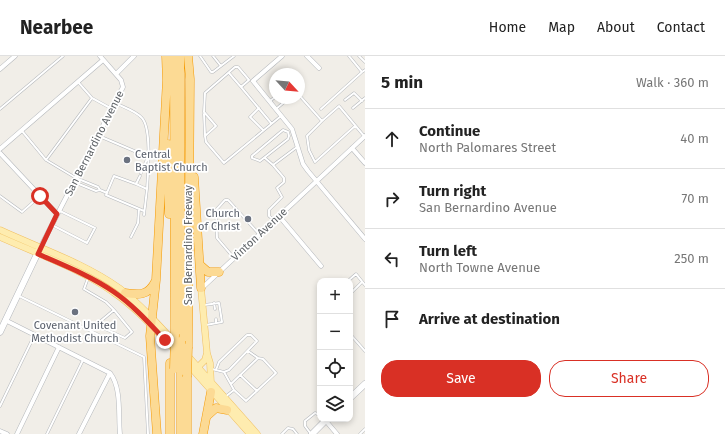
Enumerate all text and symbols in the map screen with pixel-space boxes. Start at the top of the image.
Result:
text: Nearbee [20,16,93,39]
text: Home [489,19,526,36]
text: Map [548,19,575,36]
text: About [597,19,635,36]
text: Contact [657,19,705,36]
north arrow [269,68,305,104]
text: 5 min [381,72,423,93]
text: Walk · 360 m [636,75,709,90]
street label: San Bernardino Avenue [62,88,127,198]
text: Continue [419,122,480,140]
icon: ahead [381,128,403,150]
text: 40 m [680,131,709,146]
text: North Palomares Street [419,140,556,155]
place label: Central Baptist Church [135,148,208,174]
marker: Central Baptist Church [122,155,132,165]
text: Turn right [419,182,486,200]
street label: San Bernardino Freeway [182,184,195,305]
route start [31,187,49,205]
icon: right [381,188,403,210]
text: 70 m [682,191,709,206]
text: San Bernardino Avenue [419,200,557,215]
street label: Vinton Avenue [229,205,290,264]
place label: Church of Christ [198,207,240,233]
marker: Church of Christ [243,214,253,224]
text: Turn left [419,242,477,260]
icon: left [381,248,403,270]
text: 250 m [674,251,709,266]
text: North Towne Avenue [419,260,540,275]
map controls [317,278,353,422]
button: + [317,278,353,314]
marker: Covenant United Methodist Church [70,307,80,317]
icon: arrive [381,308,403,330]
text: Arrive at destination [419,310,560,328]
button: − [317,314,353,350]
place label: Covenant United Methodist Church [31,319,119,345]
route end [156,331,174,349]
button: locate [317,350,353,386]
button: Save [381,360,541,397]
button: Share [549,360,709,397]
button: layers [317,386,353,422]

